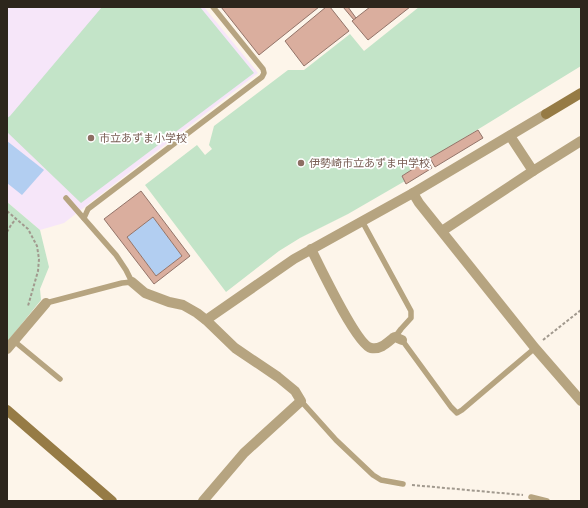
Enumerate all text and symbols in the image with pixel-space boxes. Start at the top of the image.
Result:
place label: 市立あずま小学校 [99,132,187,145]
marker: 市立あずま小学校 [86,133,96,143]
place label: 伊勢崎市立あずま中学校 [309,157,430,170]
marker: 伊勢崎市立あずま中学校 [296,158,306,168]

